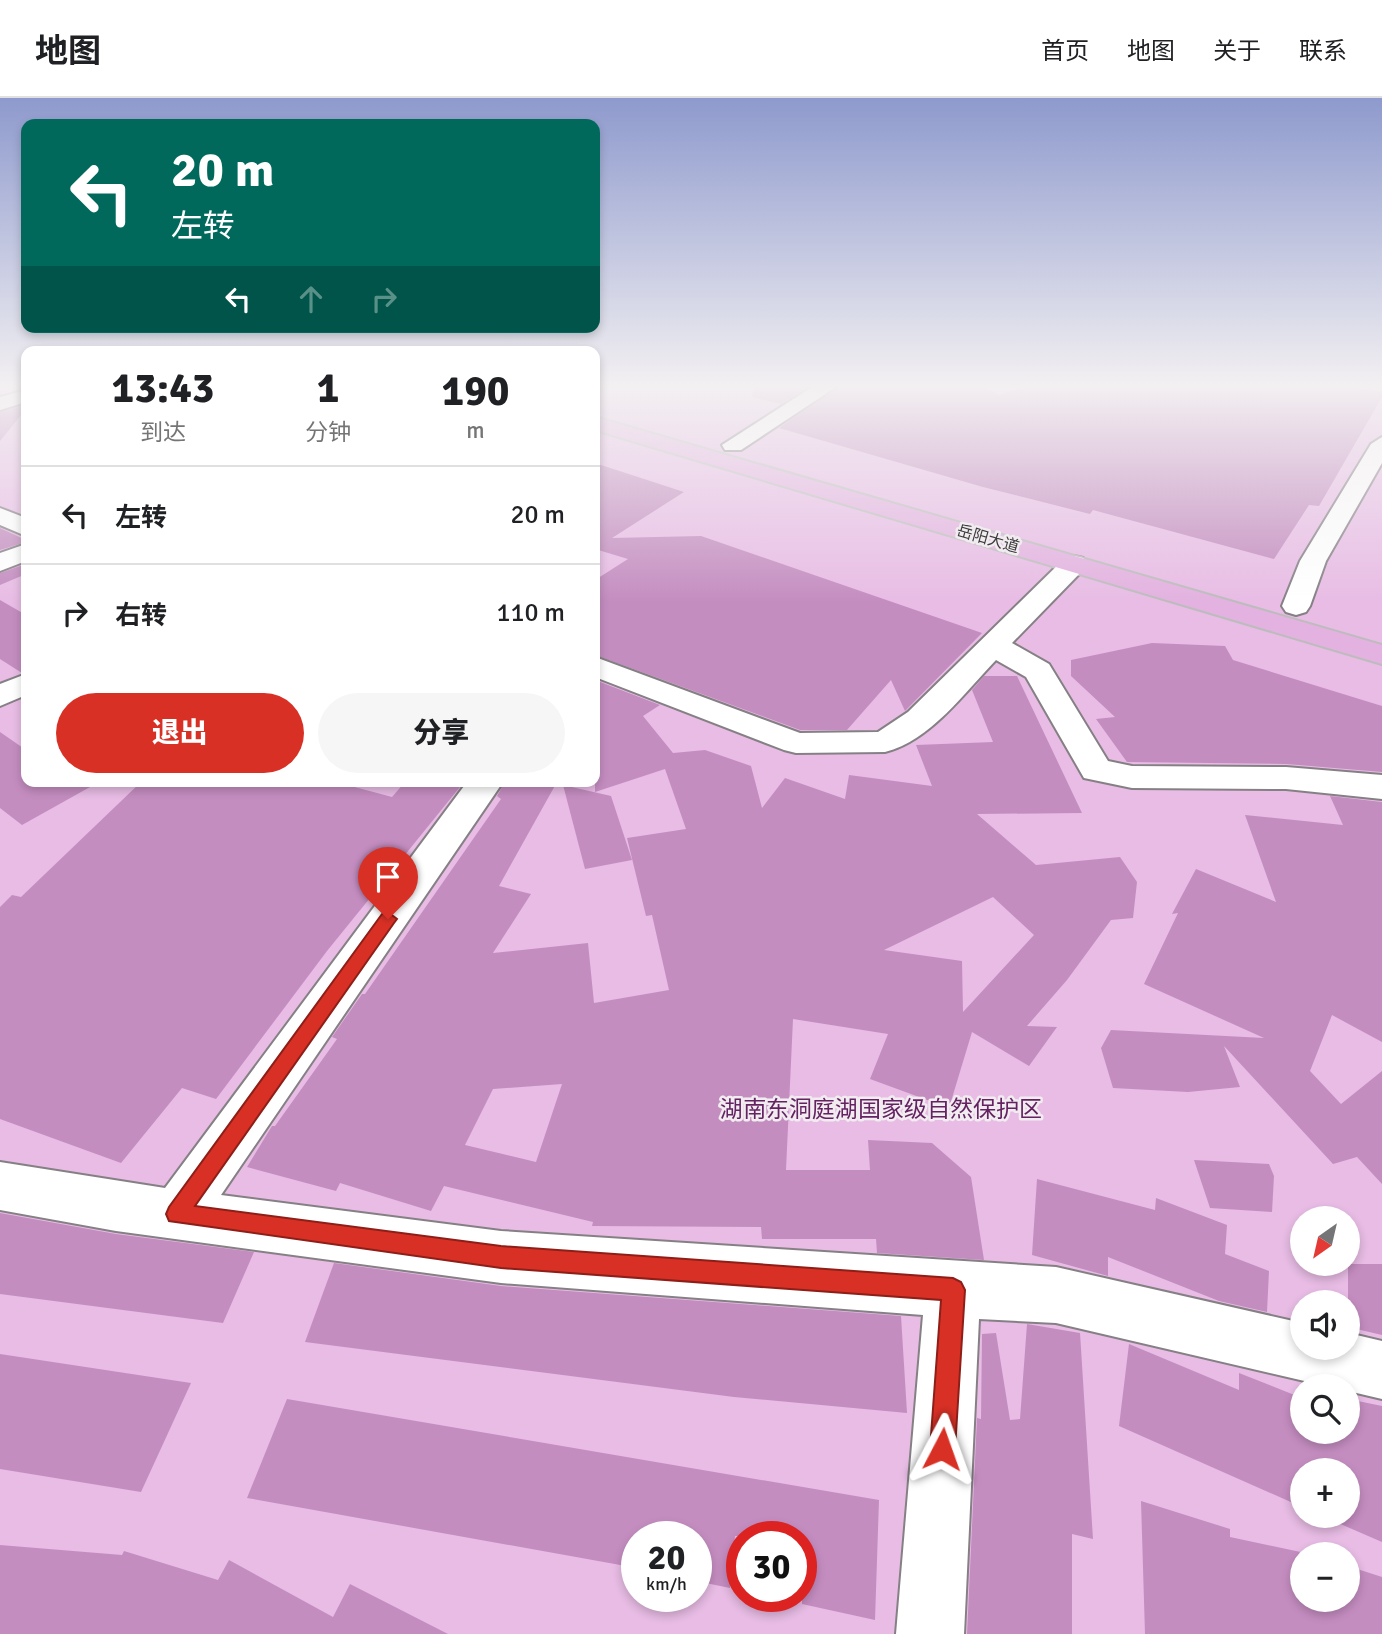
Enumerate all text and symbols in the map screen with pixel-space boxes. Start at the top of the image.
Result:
text: 地图 [35,31,101,72]
text: 首页 [1041,36,1089,66]
text: 地图 [1127,36,1175,66]
text: 关于 [1213,36,1261,66]
text: 联系 [1299,36,1347,66]
text: 20 m [171,140,274,200]
icon: left [56,147,147,238]
text: 左转 [171,207,235,246]
icon: left [219,280,257,318]
icon: ahead [292,280,330,318]
icon: right [365,280,403,318]
text: 13:43 [111,363,215,414]
text: 1 [317,363,339,414]
text: 190 [441,366,510,417]
text: m [466,416,485,445]
text: 到达 [140,418,186,447]
text: 分钟 [305,418,351,447]
icon: left [56,496,94,534]
text: 20 m [510,499,565,531]
text: 左转 [115,502,167,534]
street label: 岳阳大道 [954,521,1022,557]
icon: right [56,594,94,632]
text: 110 m [496,597,565,629]
text: 右转 [115,600,167,632]
button: 退出 [56,693,304,773]
button: 分享 [318,693,565,773]
pin [358,847,418,919]
icon: arrive [369,858,407,896]
park label: 湖南东洞庭湖国家级自然保护区 [720,1095,1042,1124]
north arrow [1290,1206,1360,1276]
map controls [1290,1206,1360,1612]
button: sound [1290,1290,1360,1360]
button: search [1290,1374,1360,1444]
position arrow [905,1412,979,1486]
button: + [1290,1458,1360,1528]
speed limit sign: 30 [726,1521,817,1612]
text: 20 [648,1536,685,1579]
button: − [1290,1542,1360,1612]
text: km/h [646,1573,687,1595]

